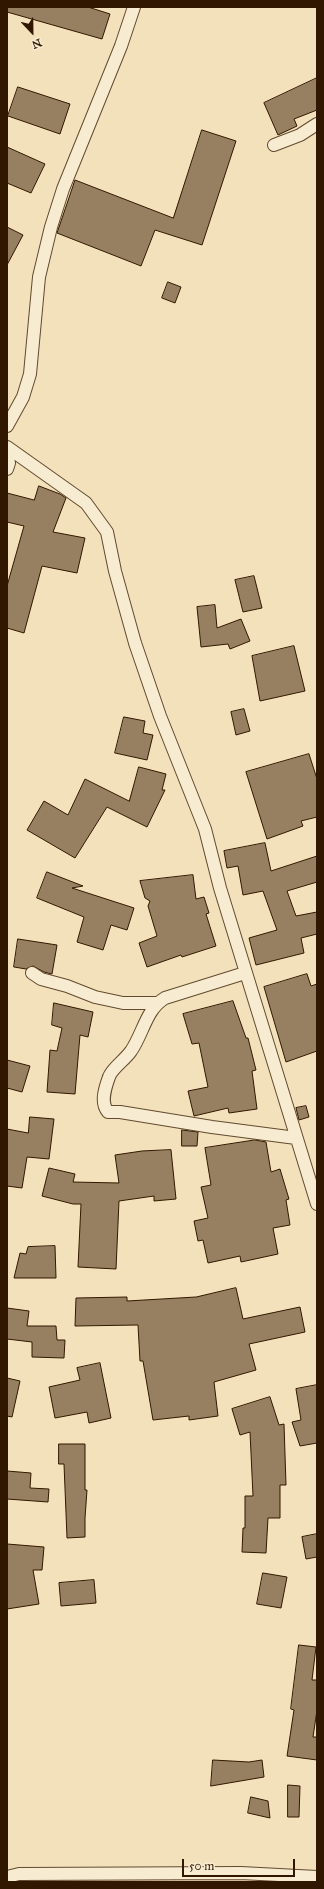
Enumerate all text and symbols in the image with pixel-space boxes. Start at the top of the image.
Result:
north arrow [12,12,52,52]
text: N [30,36,43,51]
scale bar [184,1851,297,1877]
text: 50 m [189,1859,214,1873]

